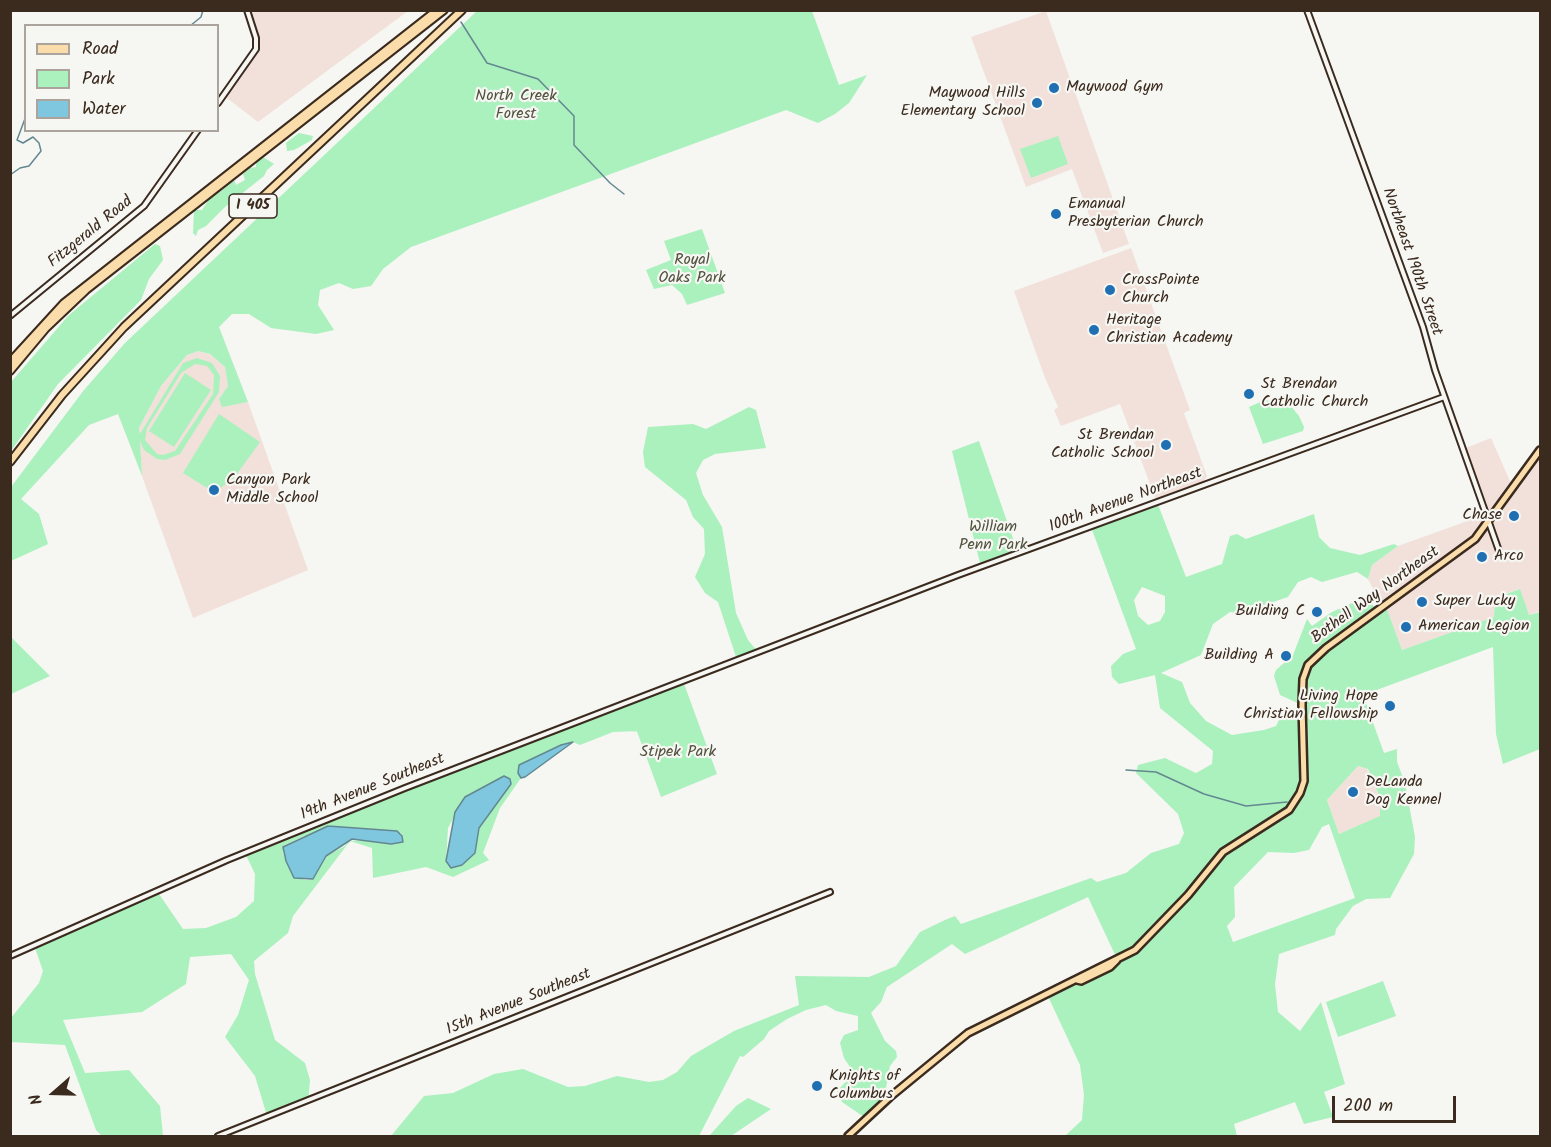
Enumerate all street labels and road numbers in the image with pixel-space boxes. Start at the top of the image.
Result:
street label: Northeast 190th Street [1377,186,1445,338]
street label: Fitzgerald Road [45,193,137,273]
road number: I 405 [229,194,277,218]
street label: 100th Avenue Northeast [1047,464,1205,538]
street label: Bothell Way Northeast [1308,543,1444,649]
street label: 19th Avenue Southeast [298,750,448,826]
street label: 15th Avenue Southeast [444,965,594,1041]

